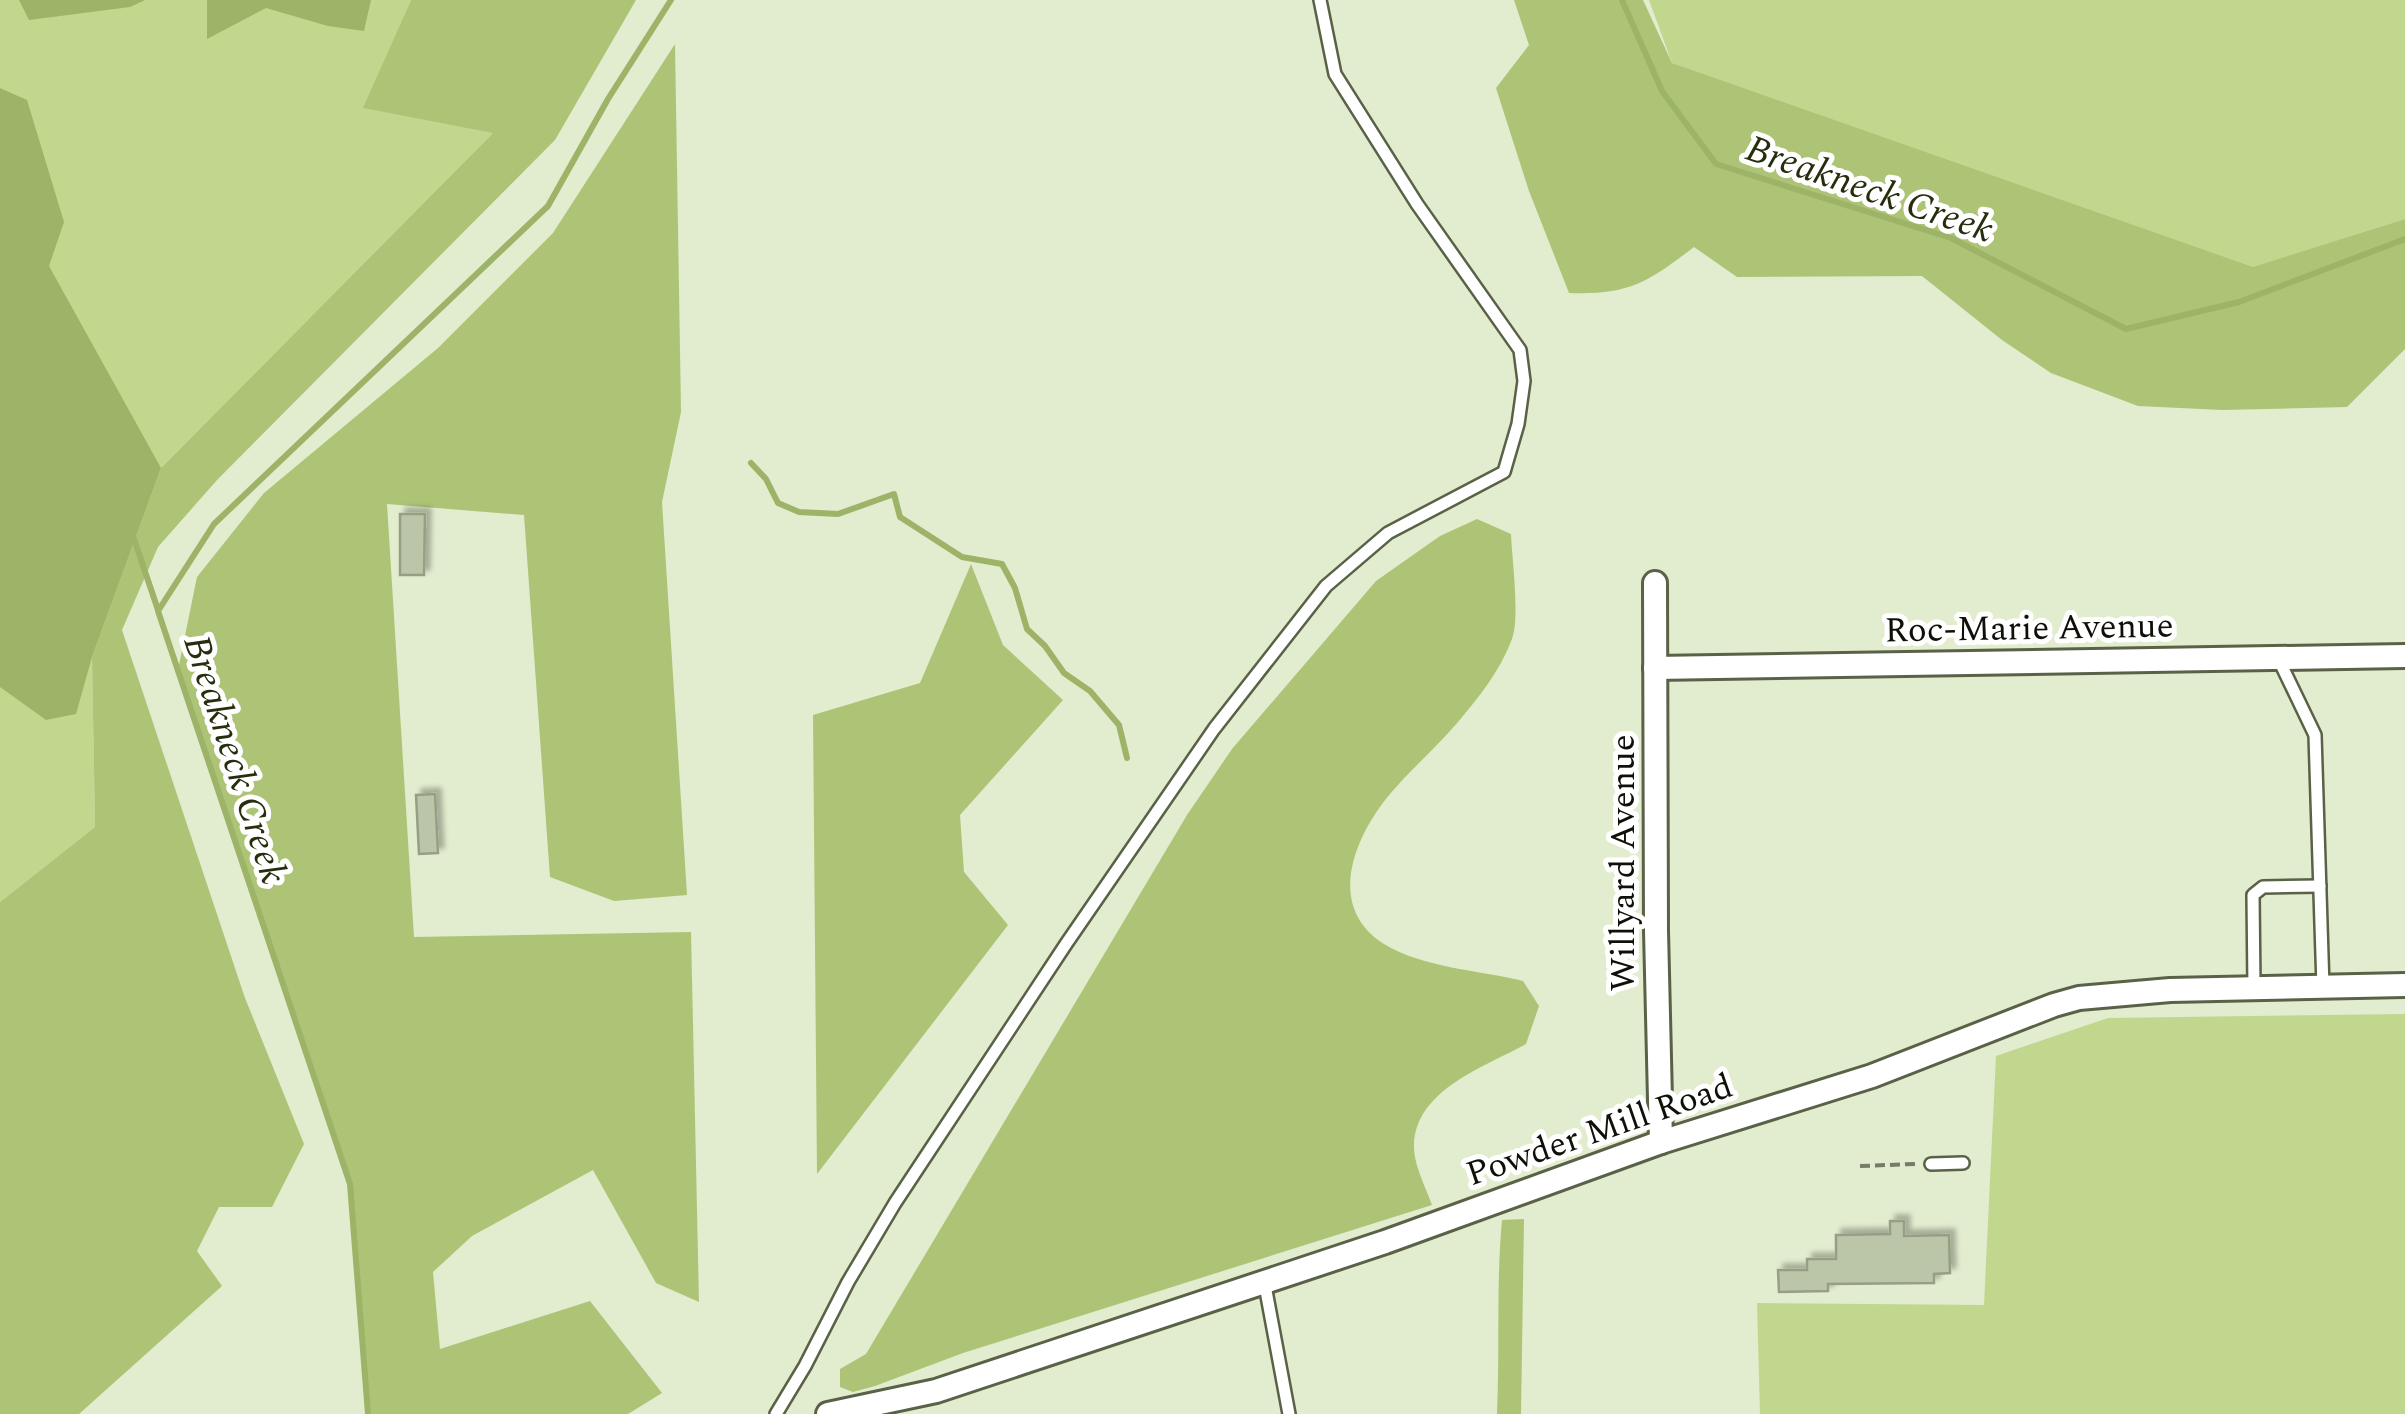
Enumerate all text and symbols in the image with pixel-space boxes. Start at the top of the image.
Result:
water label: Breakneck Creek [1738,120,2001,260]
street label: Roc-Marie Avenue [1884,599,2174,658]
water label: Breakneck Creek [167,628,302,892]
street label: Willyard Avenue [1597,734,1650,992]
street label: Powder Mill Road [1459,1060,1740,1201]

